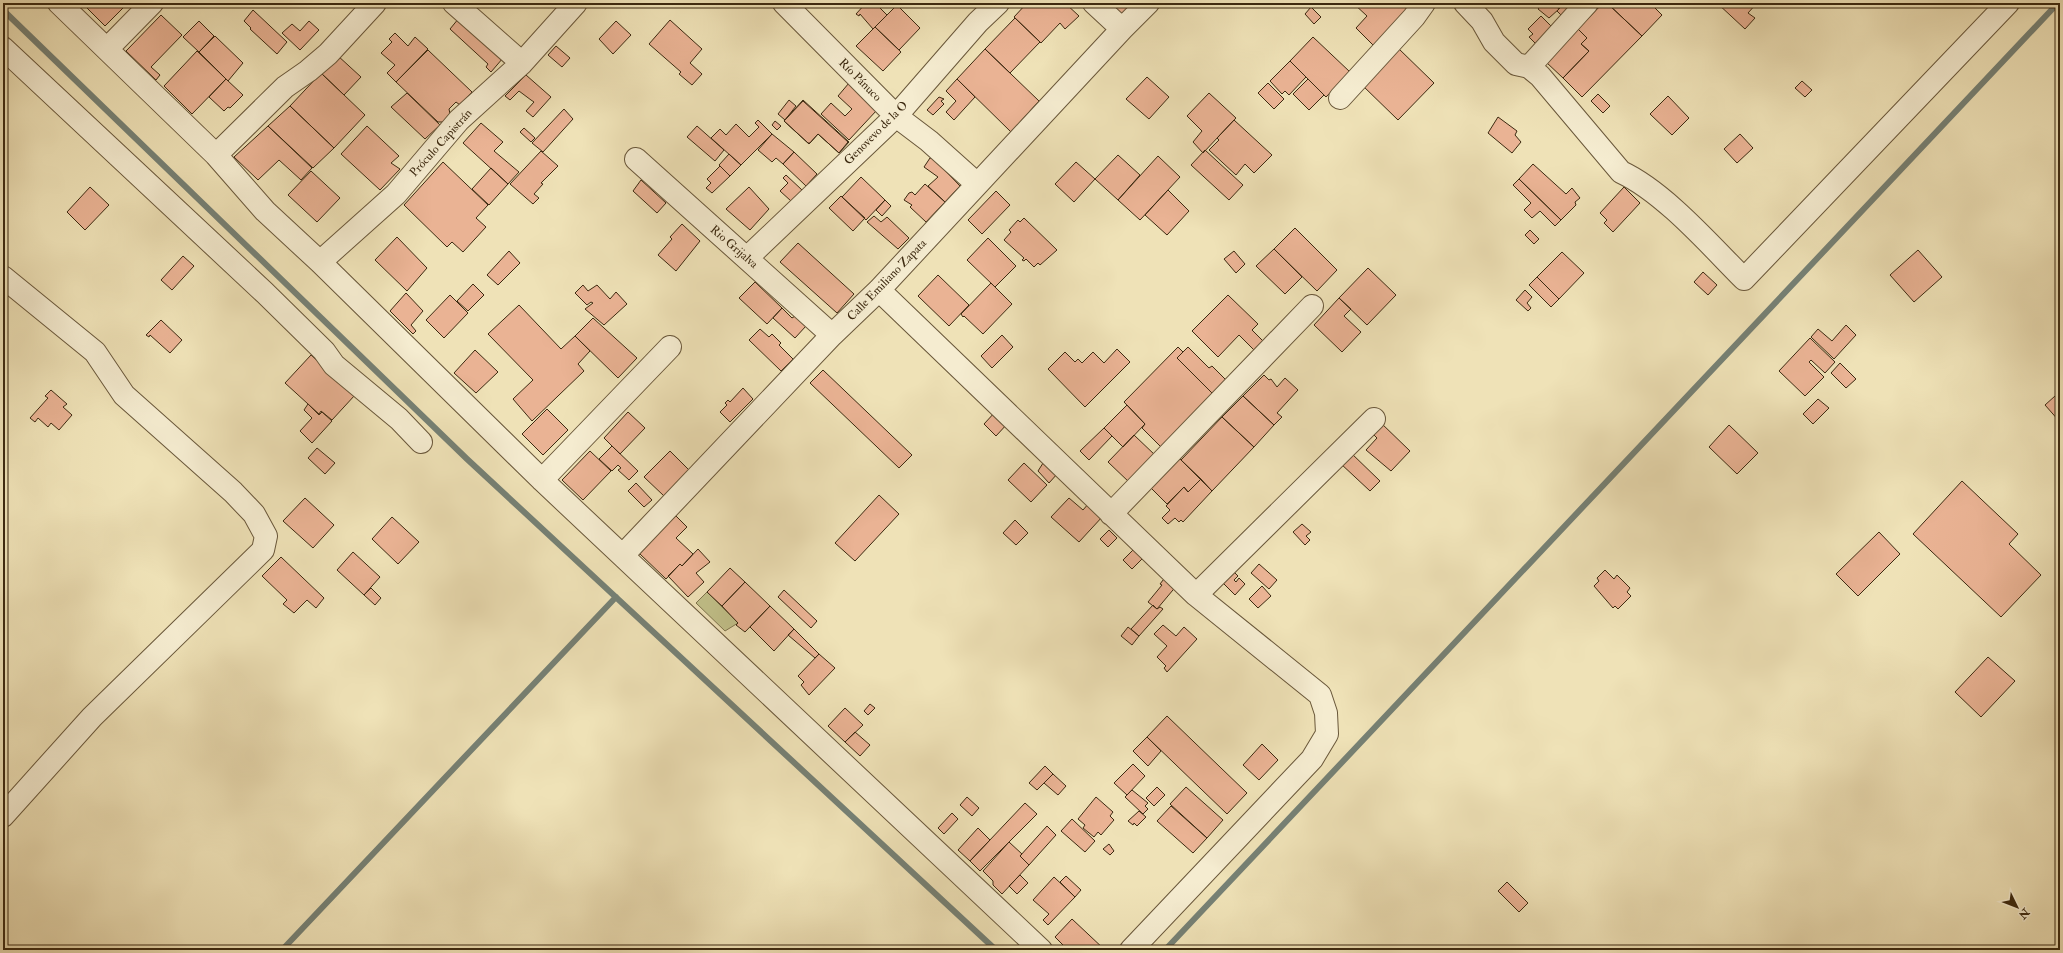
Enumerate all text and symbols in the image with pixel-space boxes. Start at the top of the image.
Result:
street label: Río Pánuco [835,55,885,105]
street label: Genovevo de la O [841,98,911,168]
street label: Próculo Capistrán [407,106,475,180]
street label: Rio Grijalva [707,222,762,273]
street label: Calle Emiliano Zapata [844,235,931,324]
north arrow [1997,887,2037,927]
text: N [2015,905,2033,922]

